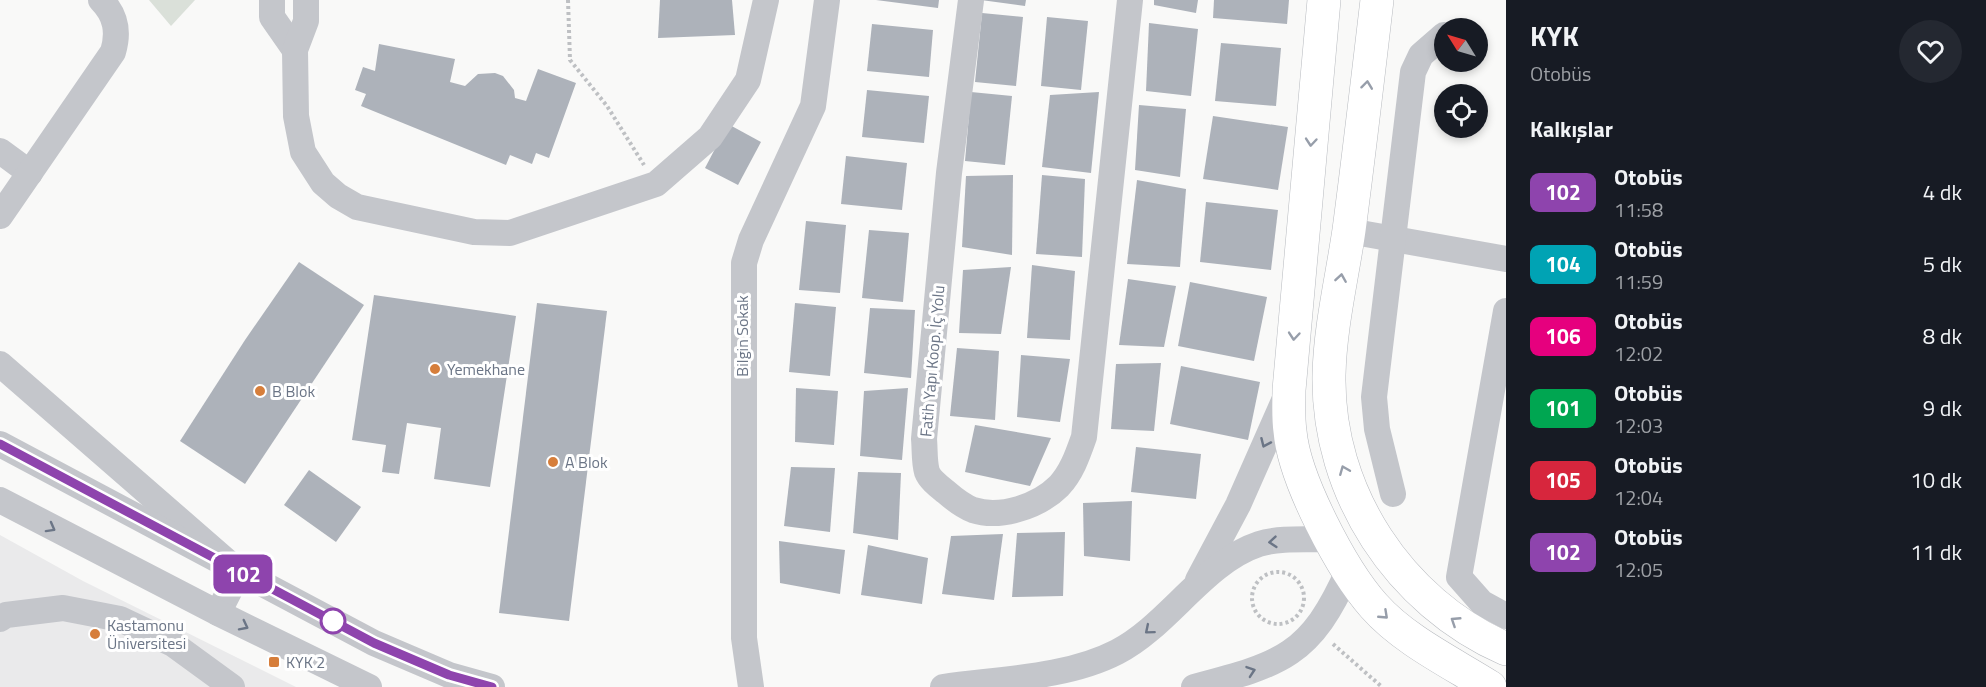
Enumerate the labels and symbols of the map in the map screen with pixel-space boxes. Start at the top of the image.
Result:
north arrow [1434,18,1488,72]
one-way arrow [1360,80,1372,89]
one-way arrow [1305,137,1318,146]
one-way arrow [1335,273,1347,283]
street label: Fatih Yapı Koop. İç Yolu [913,284,951,438]
street label: Bilgin Sokak [730,295,754,377]
one-way arrow [1288,332,1301,341]
place label: Yemekhane [447,357,525,381]
marker: Yemekhane [428,362,442,376]
place label: B Blok [272,379,315,403]
marker: B Blok [253,384,267,398]
one-way arrow [1260,437,1272,448]
place label: A Blok [565,450,608,474]
marker: A Blok [546,455,560,469]
one-way arrow [1339,466,1351,477]
one-way arrow [45,521,55,532]
one-way arrow [1269,535,1278,548]
line badge: 102 [208,554,278,594]
unlabelled marker [320,608,346,634]
one-way arrow [1378,608,1388,619]
place label: Kastamonu Üniversitesi [107,613,186,655]
one-way arrow [1450,618,1461,629]
one-way arrow [237,619,248,630]
one-way arrow [1145,622,1156,633]
marker: Kastamonu Üniversitesi [88,627,102,641]
place label: KYK 2 [286,650,325,674]
marker: KYK 2 [267,655,281,669]
one-way arrow [1245,666,1256,679]

